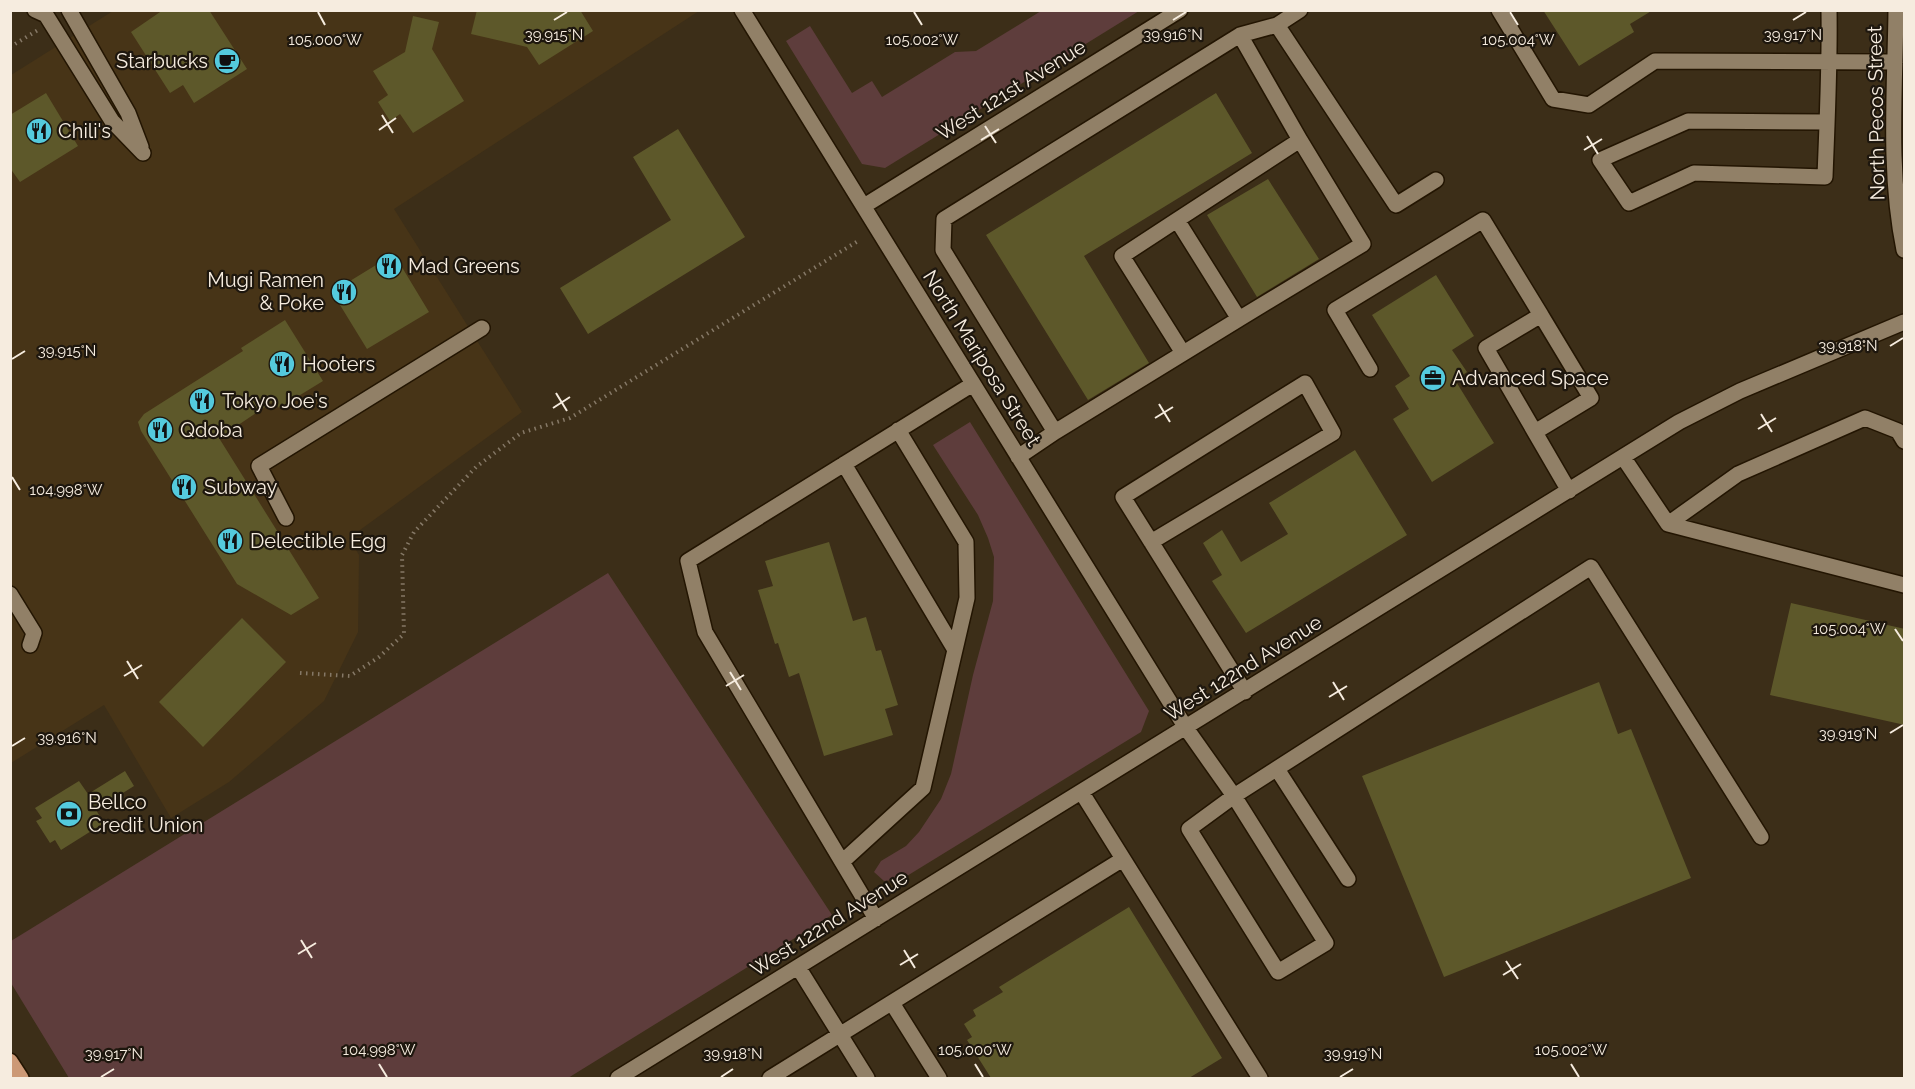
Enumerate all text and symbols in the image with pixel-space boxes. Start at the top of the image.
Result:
street label: North Pecos Street [1862,25,1890,201]
text: 39.915°N [525,26,583,44]
text: 39.916°N [1143,26,1203,44]
text: 39.917°N [1764,26,1822,44]
text: 105.000°W [288,31,362,49]
text: 105.002°W [886,31,958,49]
text: 105.004°W [1482,31,1555,49]
street label: West 121st Avenue [932,34,1090,146]
cafe icon: Starbucks [212,46,242,76]
place label: Starbucks [116,49,208,73]
restaurant icon: Chili's [24,116,54,146]
place label: Chili's [58,119,111,143]
restaurant icon: Mad Greens [374,251,404,281]
place label: Mad Greens [408,254,520,278]
street label: North Mariposa Street [918,266,1046,451]
place label: Mugi Ramen & Poke [207,268,324,315]
restaurant icon: Mugi Ramen & Poke [329,277,359,307]
text: 39.918°N [1818,337,1878,355]
text: 39.915°N [38,342,96,360]
restaurant icon: Hooters [267,349,297,379]
place label: Hooters [302,352,375,376]
office icon: Advanced Space [1418,363,1448,393]
place label: Advanced Space [1452,366,1609,390]
restaurant icon: Tokyo Joe's [187,386,217,416]
place label: Tokyo Joe's [222,389,328,413]
restaurant icon: Qdoba [145,415,175,445]
place label: Qdoba [180,418,243,442]
restaurant icon: Subway [169,472,199,502]
place label: Subway [204,475,278,499]
text: 104.998°W [30,481,103,499]
restaurant icon: Delectible Egg [215,526,245,556]
place label: Delectible Egg [250,529,386,553]
street label: West 122nd Avenue [1160,610,1326,726]
text: 105.004°W [1813,620,1886,638]
text: 39.919°N [1819,725,1877,743]
text: 39.916°N [37,729,97,747]
place label: Bellco Credit Union [88,790,203,837]
bank icon: Bellco Credit Union [54,799,84,829]
street label: West 122nd Avenue [746,865,912,981]
text: 104.998°W [343,1041,416,1059]
text: 105.000°W [938,1041,1012,1059]
text: 105.002°W [1535,1041,1607,1059]
text: 39.917°N [85,1045,143,1063]
text: 39.918°N [703,1045,763,1063]
text: 39.919°N [1324,1045,1382,1063]

